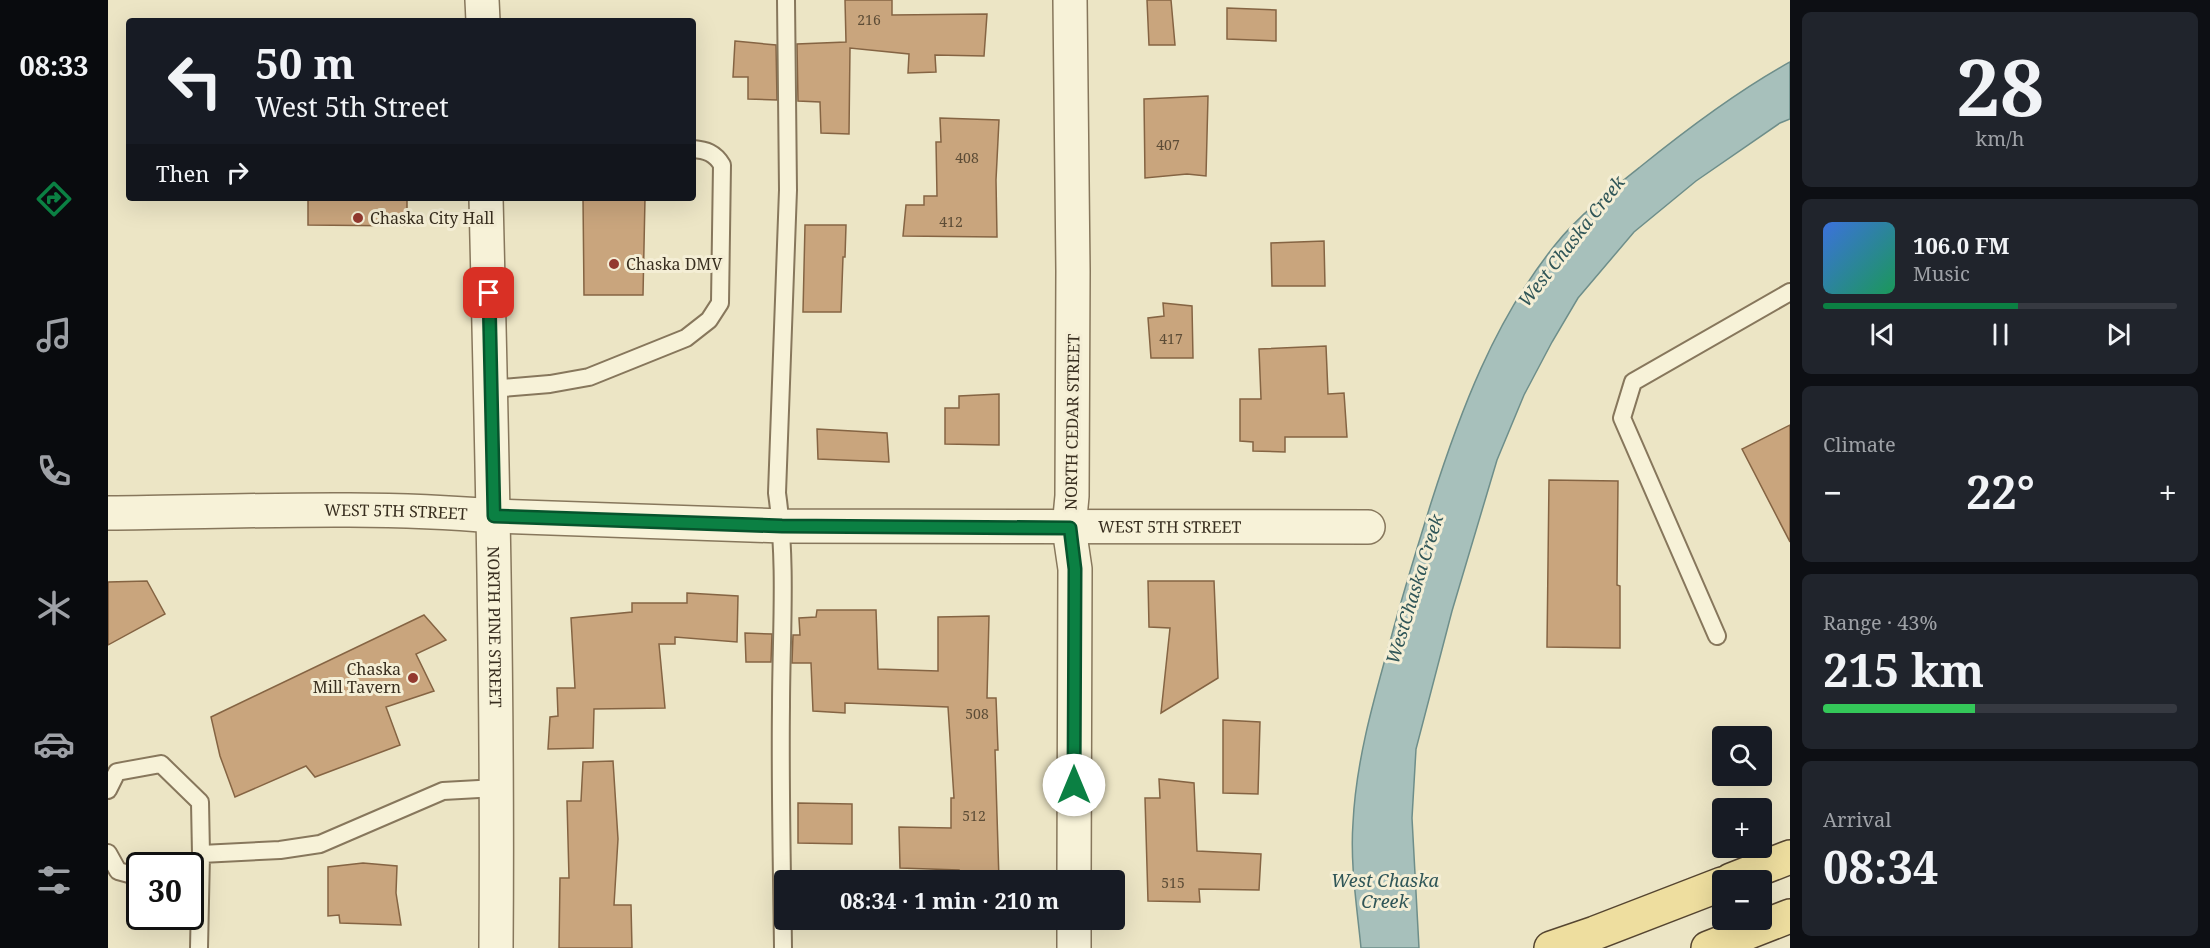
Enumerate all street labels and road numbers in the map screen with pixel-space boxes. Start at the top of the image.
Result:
street label: NORTH CEDAR STREET [1059,333,1085,510]
street label: WEST 5TH STREET [324,499,468,525]
street label: WEST 5TH STREET [1098,516,1241,538]
street label: NORTH PINE STREET [483,546,507,708]

